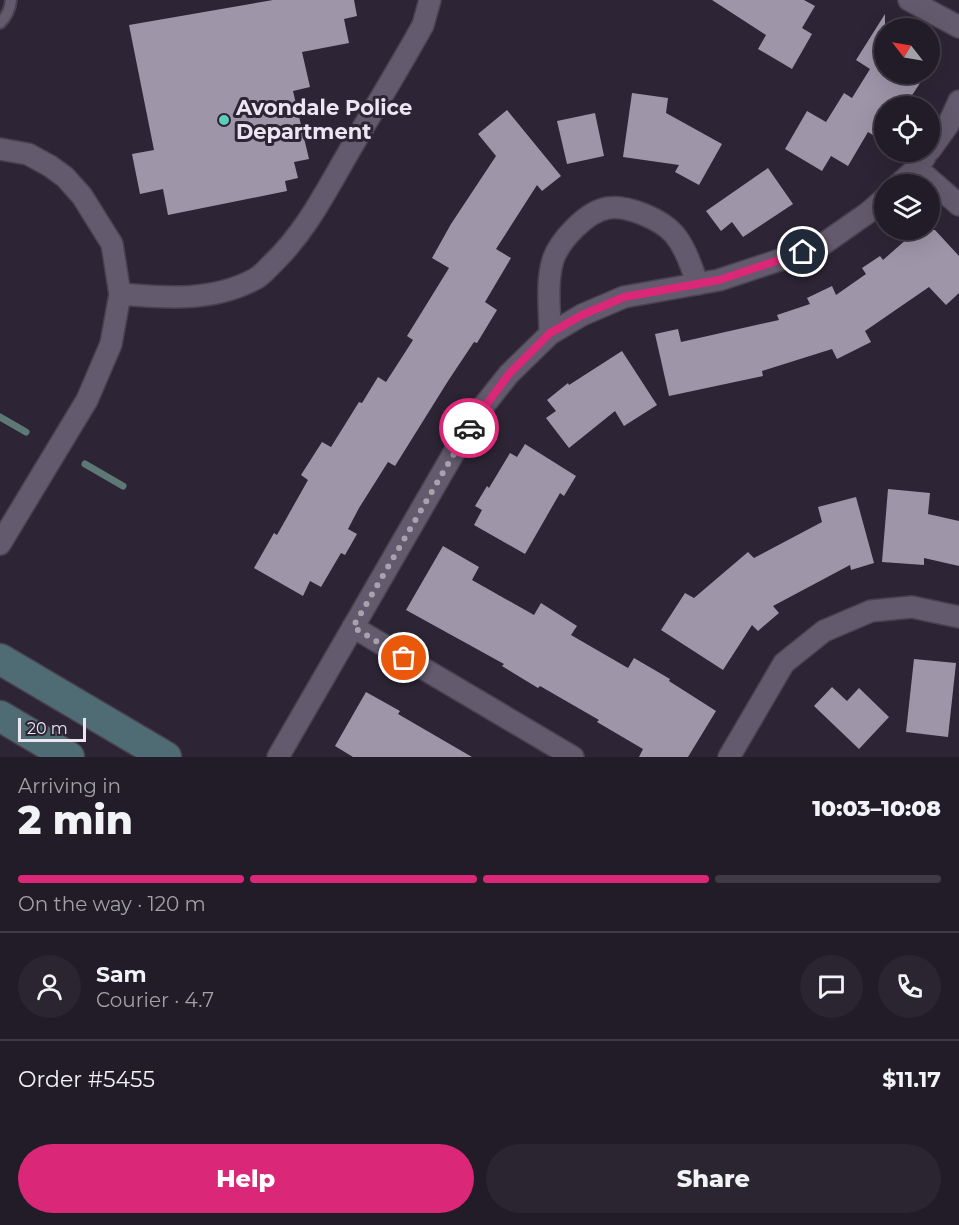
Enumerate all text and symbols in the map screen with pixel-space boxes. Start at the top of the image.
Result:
north arrow [874,18,940,84]
map controls [874,18,940,240]
place label: Avondale Police Department [235,95,412,144]
button: locate [874,96,940,162]
marker: Avondale Police Department [217,113,231,127]
button: layers [874,174,940,240]
pin [777,226,828,277]
icon: home [786,235,819,268]
courier [439,398,499,458]
icon: car [453,412,486,445]
pin [378,632,429,683]
icon: bag [387,641,420,674]
scale bar [18,715,86,742]
text: 20 m [27,719,68,738]
text: Arriving in [18,774,121,798]
text: 10:03–10:08 [812,795,941,822]
text: 2 min [18,796,133,844]
text: On the way · 120 m [18,892,206,916]
button: person [18,955,81,1018]
button: chat [800,955,863,1018]
button: phone [878,955,941,1018]
text: Sam [96,961,147,988]
text: Courier · 4.7 [96,988,214,1012]
text: Order #5455 [18,1066,155,1093]
text: $11.17 [882,1066,941,1093]
button: Help [18,1144,474,1213]
button: Share [486,1144,941,1213]

